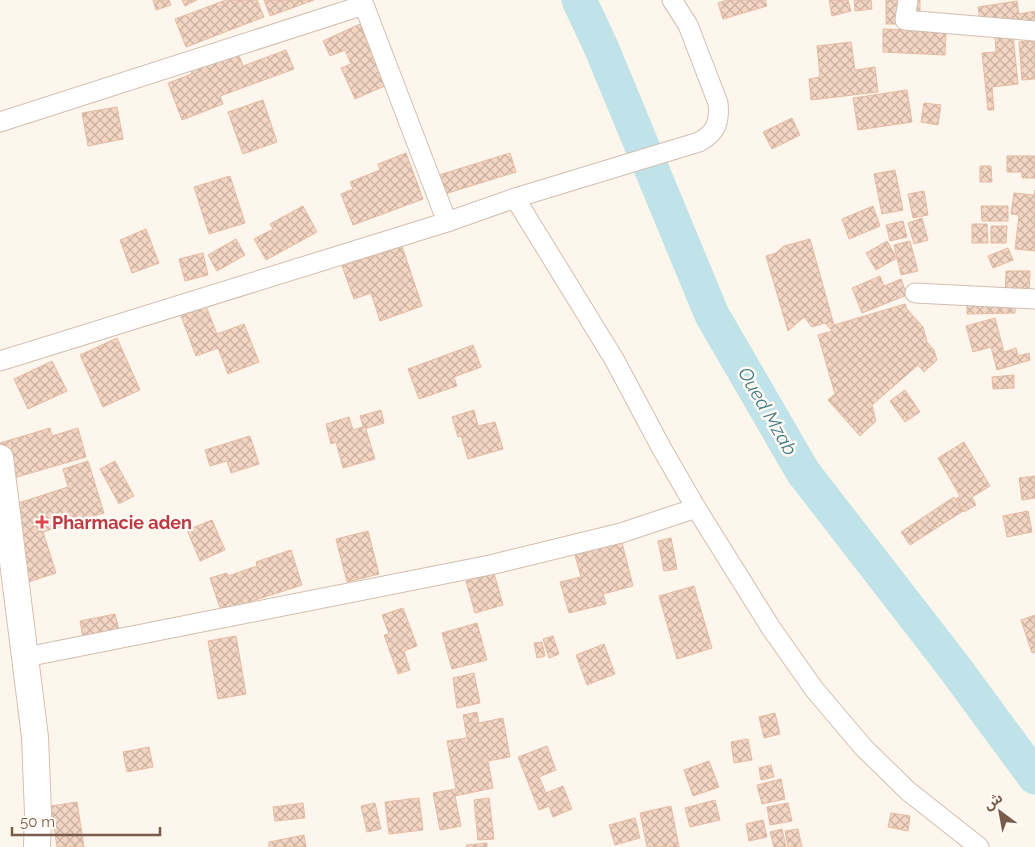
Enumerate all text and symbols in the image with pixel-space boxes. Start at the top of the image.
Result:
water label: Oued Mzab [734,363,802,459]
place label: Pharmacie aden [52,512,192,533]
marker: Pharmacie aden [36,516,48,528]
north arrow [975,787,1025,837]
text: ش [981,789,1005,813]
scale bar [12,804,160,836]
text: 50 m [20,813,55,831]

